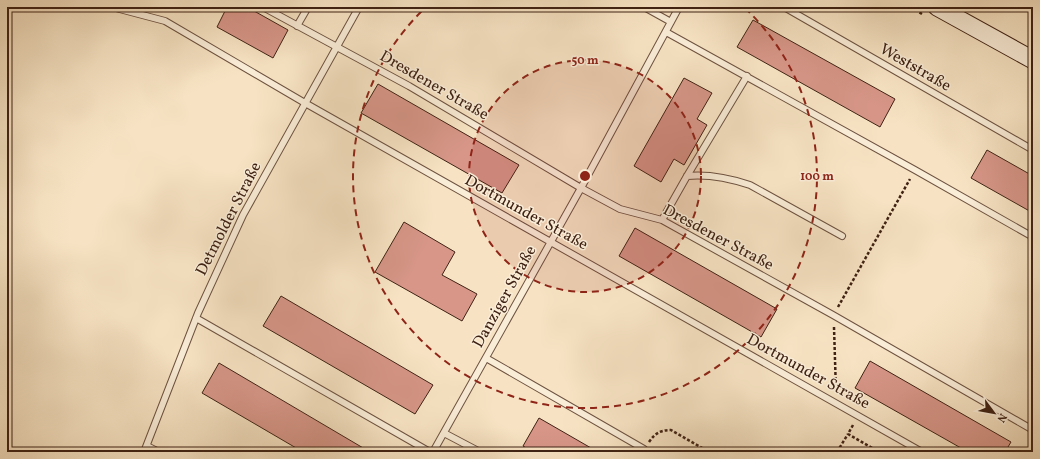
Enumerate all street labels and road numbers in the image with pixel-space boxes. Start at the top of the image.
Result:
street label: Weststraße [875,39,955,97]
street label: Dresdener Straße [375,46,493,126]
street label: Detmolder Straße [191,158,267,280]
street label: Dortmunder Straße [460,170,592,256]
street label: Dresdener Straße [659,199,777,277]
street label: Danziger Straße [468,242,542,352]
street label: Dortmunder Straße [742,329,874,415]

